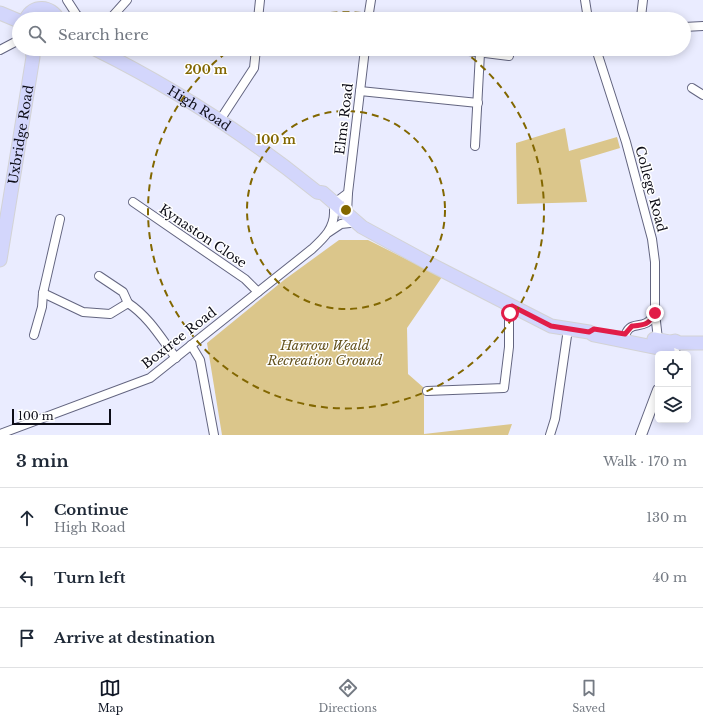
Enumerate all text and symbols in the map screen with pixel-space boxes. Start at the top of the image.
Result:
search box [12,12,691,56]
icon: search [26,23,48,45]
text: Search here [58,25,149,44]
text: 200 m [185,62,228,77]
street label: High Road [165,82,235,134]
street label: Elms Road [331,82,357,156]
street label: Uxbridge Road [4,84,37,186]
text: 100 m [256,132,297,147]
street label: College Road [631,144,671,234]
street label: Kynaston Close [156,200,250,272]
centre of rings [339,203,353,217]
street label: Boxtree Road [138,303,220,372]
route start [501,304,519,322]
route end [646,304,664,322]
park label: Harrow Weald Recreation Ground [267,337,383,369]
map controls [655,351,691,423]
button: locate [655,351,691,387]
button: layers [655,387,691,423]
scale bar [12,407,111,426]
text: 100 m [18,409,54,423]
text: 3 min [16,451,69,472]
text: Walk · 170 m [603,453,687,470]
text: Continue [54,500,129,519]
icon: ahead [16,507,38,529]
text: 130 m [646,509,687,526]
text: High Road [54,519,126,536]
icon: left [16,567,38,589]
text: Turn left [54,568,125,587]
text: 40 m [652,569,687,586]
icon: arrive [16,627,38,649]
text: Arrive at destination [54,628,215,647]
tab: Map [98,677,123,715]
tab: Directions [318,677,377,715]
tab: Saved [572,677,605,715]

